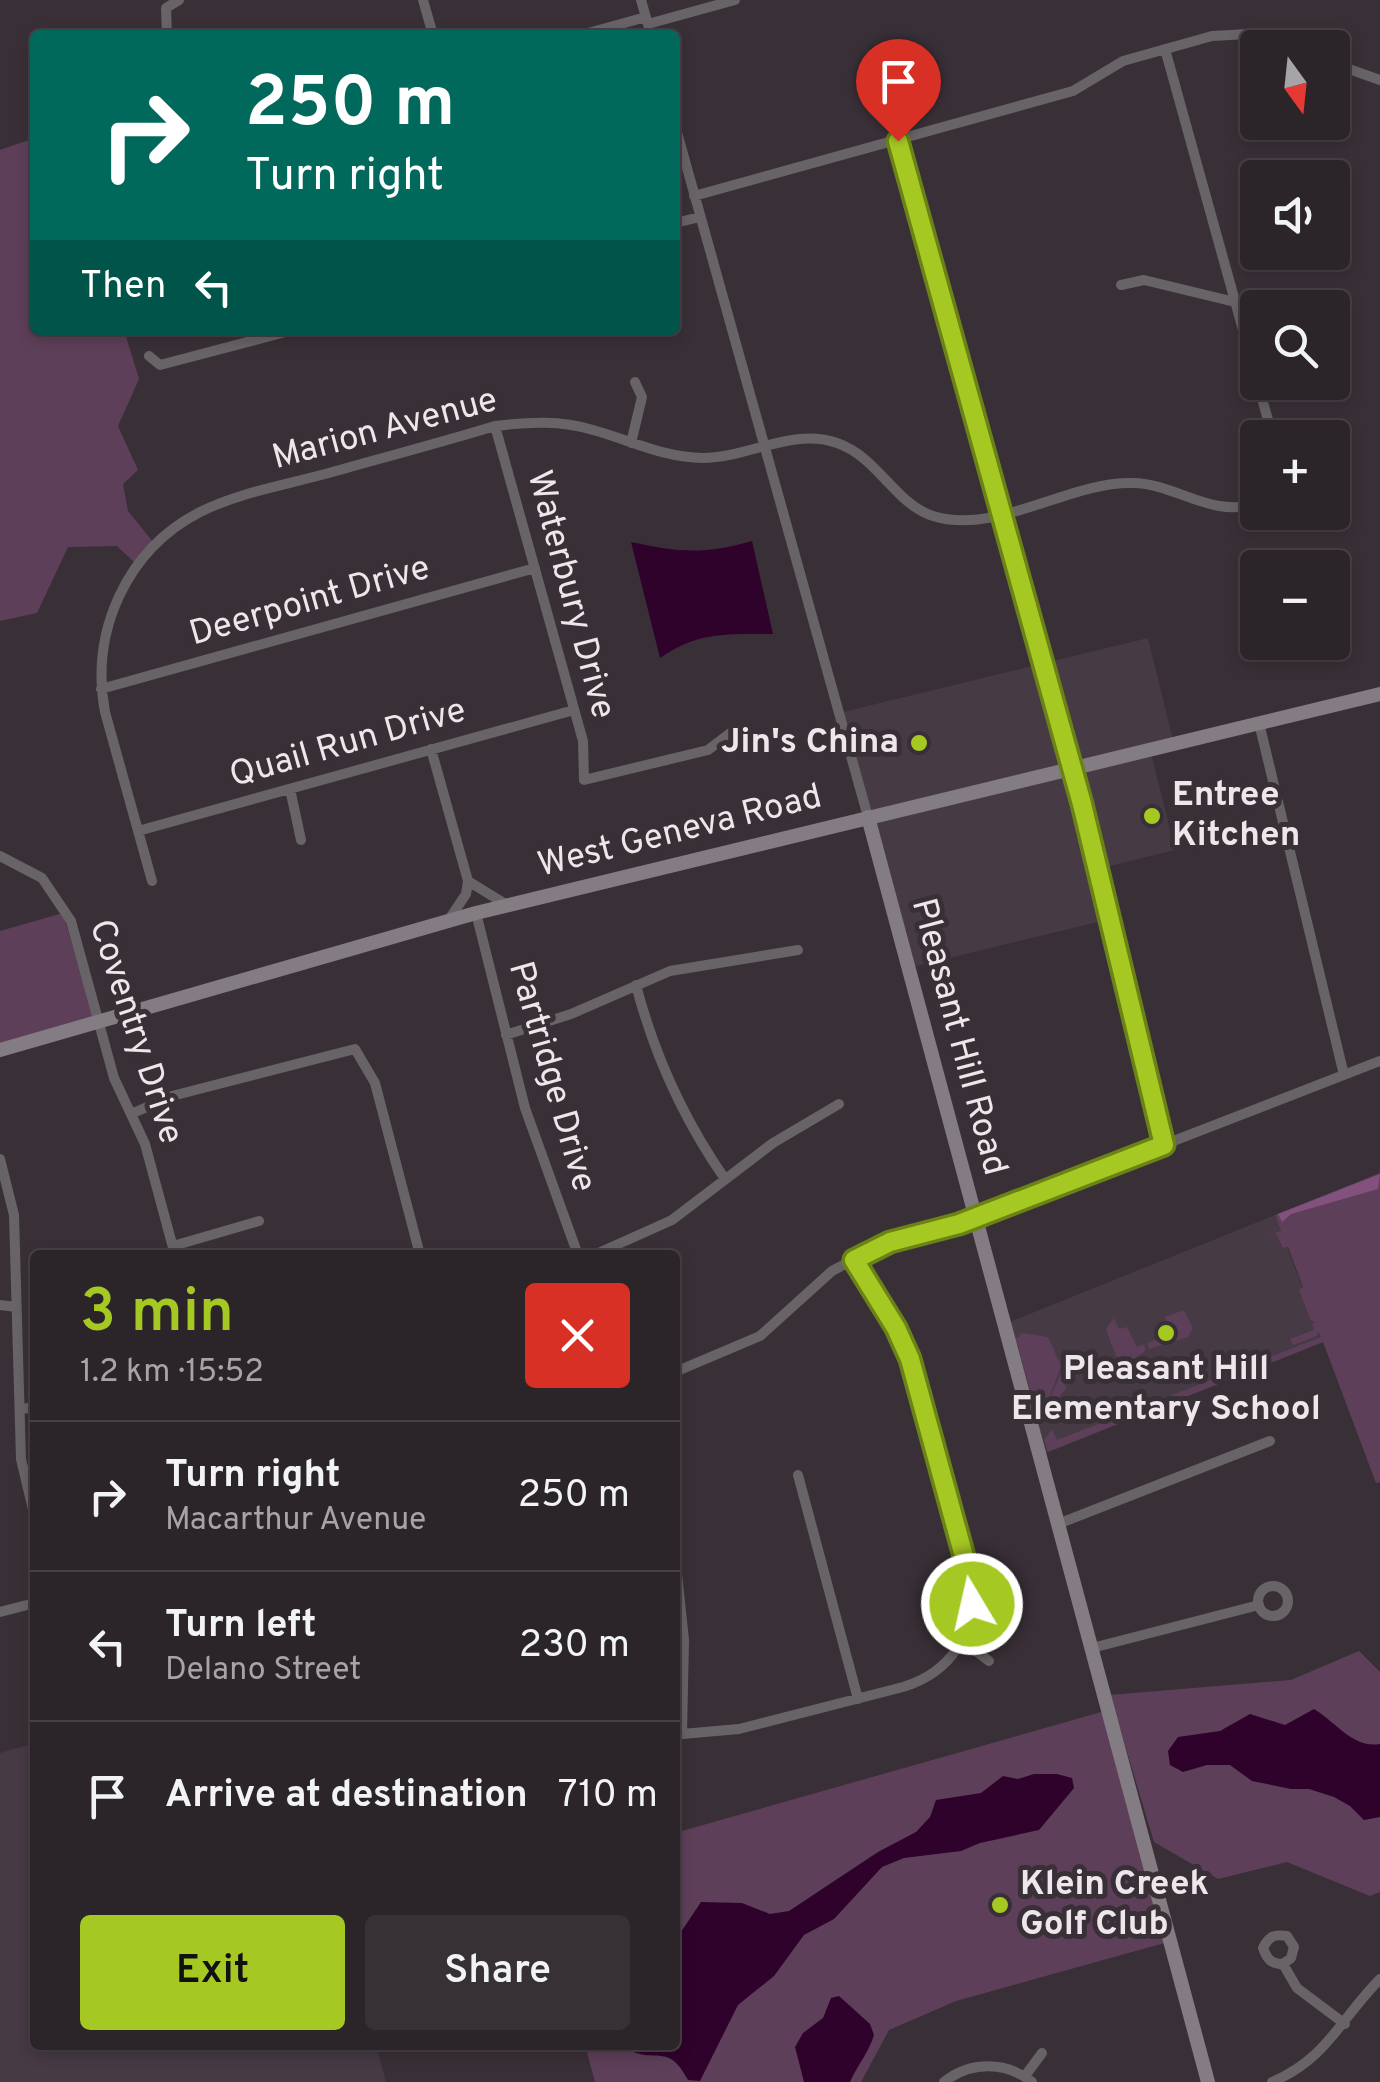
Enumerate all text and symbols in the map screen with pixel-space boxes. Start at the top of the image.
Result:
north arrow [1240,30,1350,140]
map controls [1240,30,1350,660]
pin [856,39,941,142]
icon: arrive [871,54,926,109]
text: 250 m [245,62,455,151]
icon: right [80,70,210,200]
text: Turn right [245,149,444,206]
button: sound [1240,160,1350,270]
icon: left [186,260,241,315]
text: Then [80,263,166,312]
button: search [1240,290,1350,400]
street label: Marion Avenue [268,379,502,481]
button: + [1240,420,1350,530]
street label: Waterbury Drive [516,466,624,724]
street label: Deerpoint Drive [185,547,435,657]
button: − [1240,550,1350,660]
street label: Quail Run Drive [225,689,471,799]
place label: Jin's China [721,721,899,765]
marker: Jin's China [908,732,930,754]
place label: Entree Kitchen [1172,774,1300,858]
street label: West Geneva Road [533,775,827,889]
marker: Entree Kitchen [1141,805,1163,827]
street label: Pleasant Hill Road [900,894,1016,1180]
street label: Coventry Drive [78,914,192,1150]
street label: Partridge Drive [497,957,605,1197]
text: 3 min [80,1277,234,1353]
button: close [525,1283,630,1388]
marker: Pleasant Hill Elementary School [1155,1322,1177,1344]
place label: Pleasant Hill Elementary School [1011,1348,1321,1432]
text: 1.2 km · 15:52 [80,1353,264,1393]
text: Turn right [165,1452,340,1501]
icon: right [80,1469,135,1524]
text: 250 m [518,1472,630,1521]
text: Macarthur Avenue [165,1501,426,1541]
position arrow [920,1552,1024,1656]
text: Turn left [165,1602,317,1651]
icon: left [80,1619,135,1674]
text: 230 m [519,1622,630,1671]
text: Delano Street [165,1651,361,1691]
icon: arrive [80,1769,135,1824]
text: Arrive at destination [165,1772,528,1821]
text: 710 m [558,1772,658,1821]
place label: Klein Creek Golf Club [1020,1863,1209,1947]
marker: Klein Creek Golf Club [989,1894,1011,1916]
button: Exit [80,1915,345,2030]
button: Share [365,1915,630,2030]

